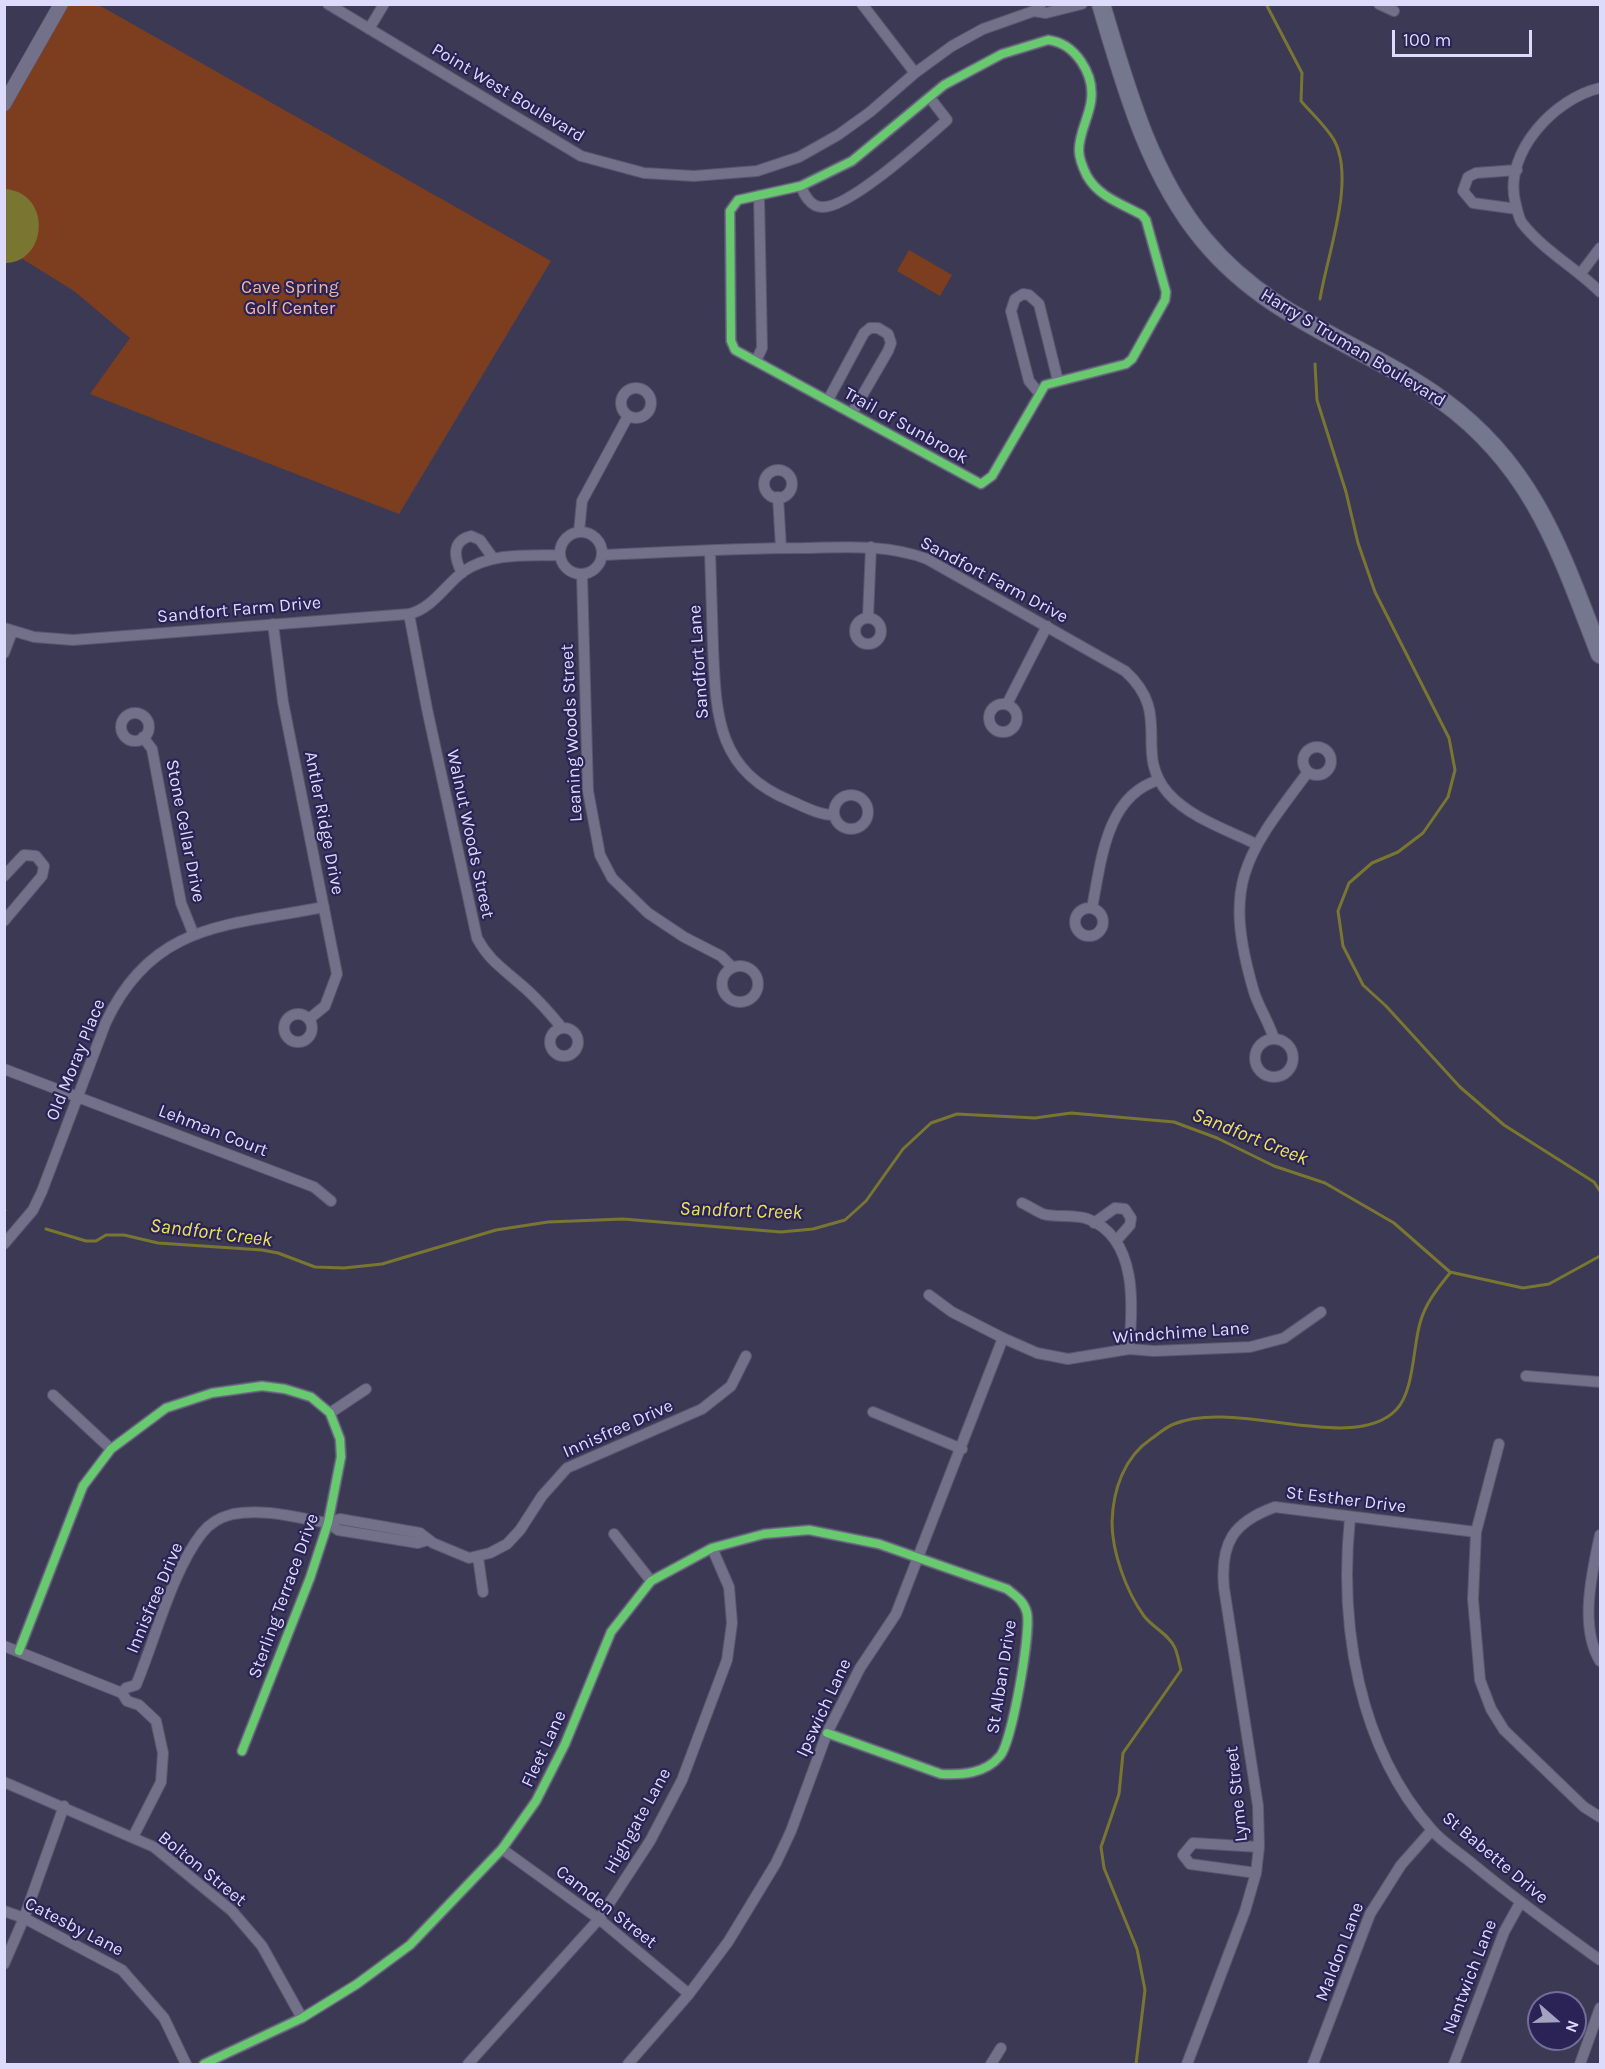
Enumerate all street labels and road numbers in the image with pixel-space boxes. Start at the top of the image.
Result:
street label: Point West Boulevard [428,39,588,147]
street label: Harry S Truman Boulevard [1257,284,1449,412]
street label: Trail of Sunbrook [840,383,972,469]
street label: Sandfort Farm Drive [916,532,1072,628]
street label: Sandfort Farm Drive [156,592,322,628]
street label: Sandfort Lane [684,604,714,720]
street label: Leaning Woods Street [557,644,587,822]
street label: Walnut Woods Street [442,748,498,920]
street label: Antler Ridge Drive [299,749,349,897]
street label: Stone Cellar Drive [161,758,209,904]
street label: Old Moray Place [42,996,110,1124]
street label: Lehman Court [155,1100,271,1162]
street label: Windchime Lane [1112,1317,1250,1349]
street label: Innisfree Drive [559,1395,677,1463]
street label: St Esther Drive [1285,1482,1407,1518]
street label: Sterling Terrace Drive [244,1511,324,1681]
street label: Innisfree Drive [122,1539,188,1657]
street label: St Alban Drive [982,1618,1022,1736]
street label: Ipswich Lane [792,1655,856,1761]
street label: Fleet Lane [517,1707,571,1791]
street label: Lyme Street [1221,1745,1253,1843]
street label: Highgate Lane [600,1765,676,1877]
street label: St Babette Drive [1437,1807,1553,1909]
street label: Bolton Street [154,1827,250,1911]
street label: Camden Street [551,1861,661,1953]
street label: Catesby Lane [21,1893,127,1961]
street label: Maldon Lane [1311,1899,1369,2005]
street label: Nantwich Lane [1438,1917,1502,2037]

